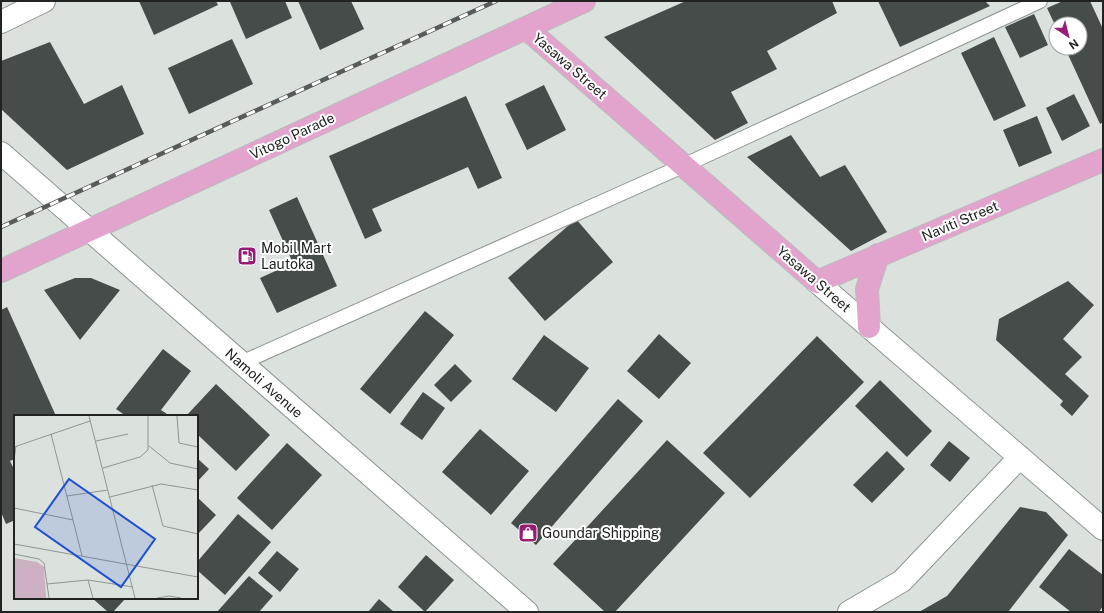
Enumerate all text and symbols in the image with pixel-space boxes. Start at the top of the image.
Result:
north arrow [1048,16,1088,56]
street label: Yasawa Street [530,30,610,102]
text: N [1067,37,1081,52]
street label: Vitogo Parade [247,109,337,163]
street label: Naviti Street [919,198,1001,244]
place label: Mobil Mart Lautoka [261,240,332,272]
street label: Yasawa Street [774,243,854,315]
fuel station icon: Mobil Mart Lautoka [236,245,258,267]
street label: Namoli Avenue [222,345,306,421]
inset map [14,415,198,599]
shop icon: Goundar Shipping [517,522,539,544]
place label: Goundar Shipping [542,525,660,541]

